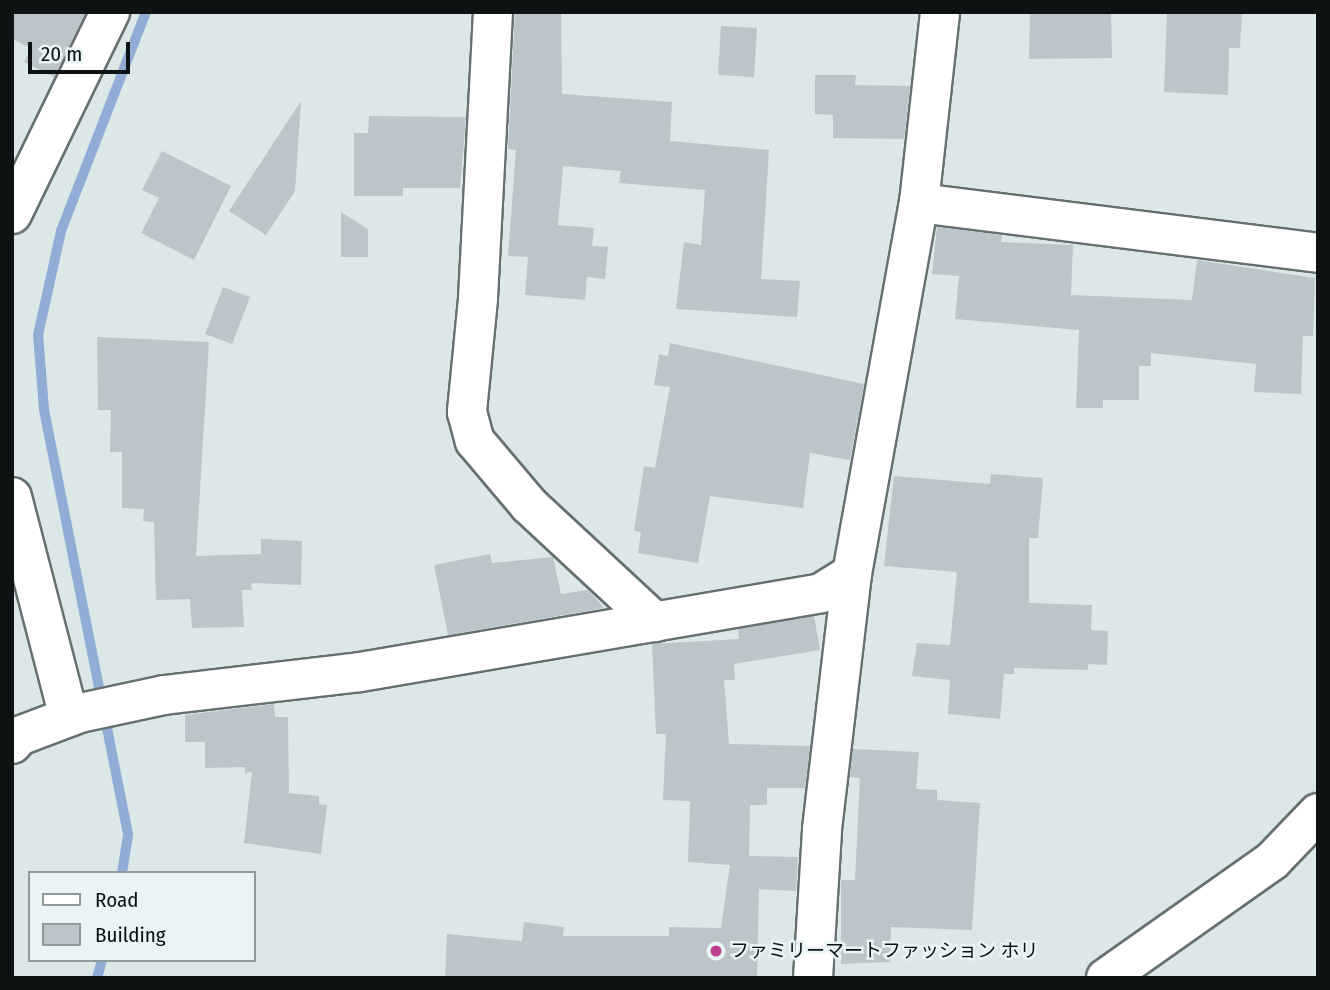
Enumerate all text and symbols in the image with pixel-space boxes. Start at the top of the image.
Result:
scale bar [32,28,133,72]
text: 20 m [41,41,82,67]
legend [28,871,256,962]
text: Road [95,887,139,913]
text: Building [95,922,166,948]
place label: ファミリーマートファッション ホリ [730,940,1038,962]
marker: ファミリーマートファッション ホリ [708,943,724,959]

